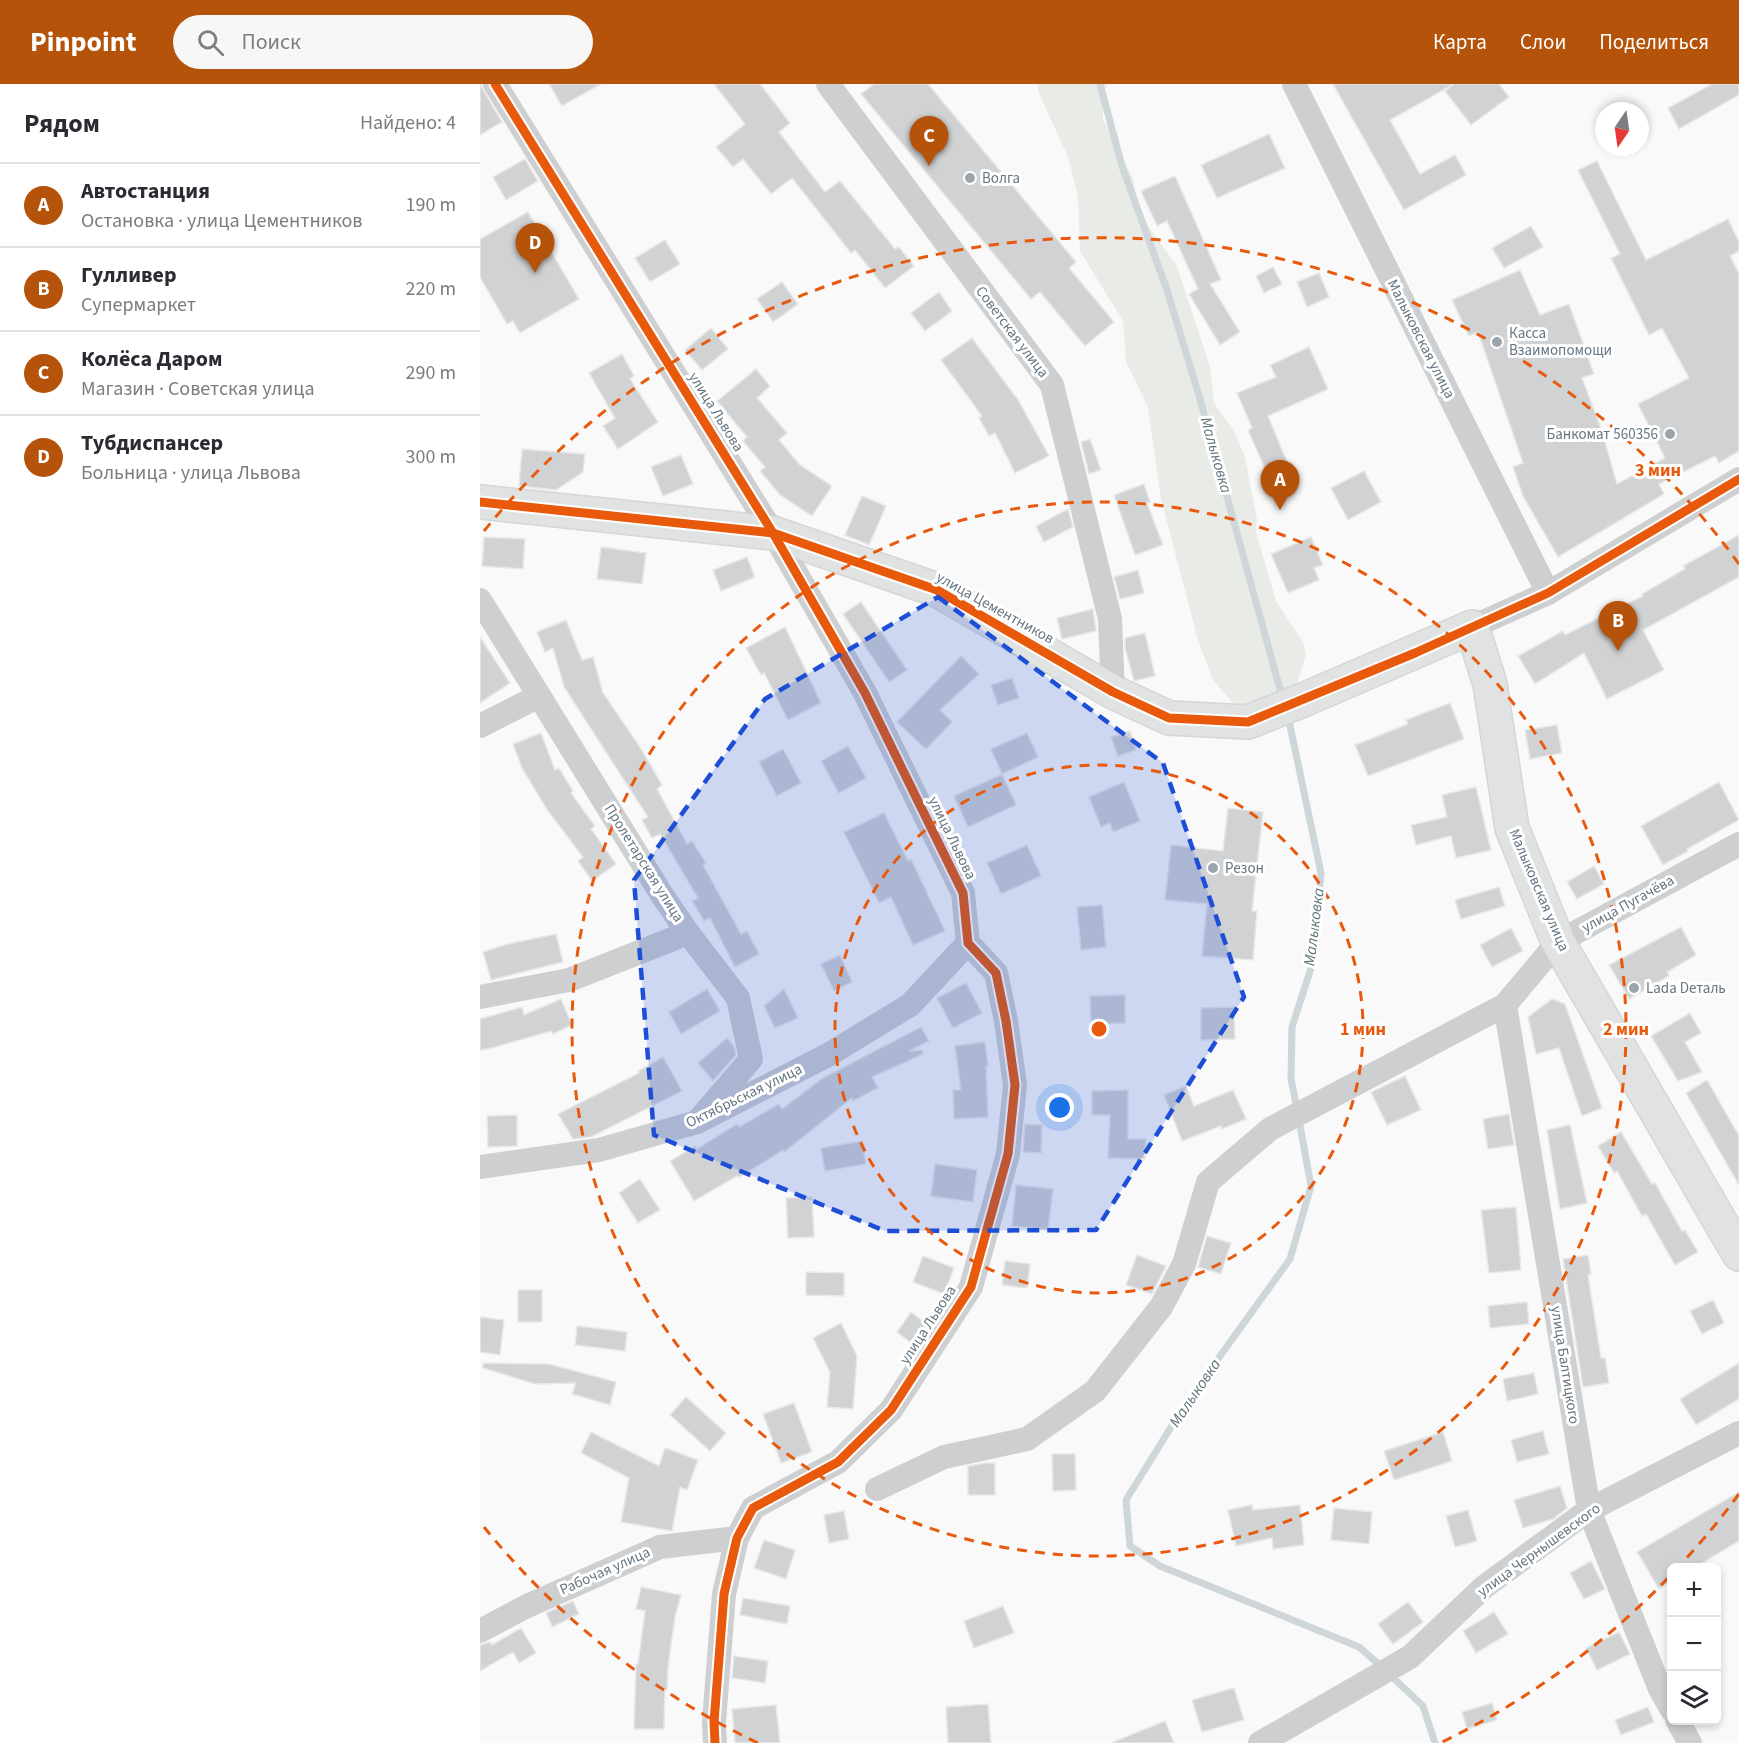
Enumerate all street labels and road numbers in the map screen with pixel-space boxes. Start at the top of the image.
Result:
street label: Малыковская улица [1382,276,1460,402]
street label: Советская улица [971,282,1053,382]
street label: улица Львова [683,368,749,456]
street label: улица Цементников [932,567,1058,649]
street label: улица Львова [923,793,981,883]
street label: Пролетарская улица [599,800,689,926]
street label: Малыковская улица [1504,826,1574,954]
street label: улица Пугачёва [1578,870,1678,938]
street label: Октябрьская улица [682,1059,806,1133]
street label: улица Львова [895,1282,961,1368]
street label: улица Балтицкого [1545,1304,1585,1426]
street label: улица Чернышевского [1473,1498,1605,1602]
street label: Рабочая улица [556,1542,654,1600]

